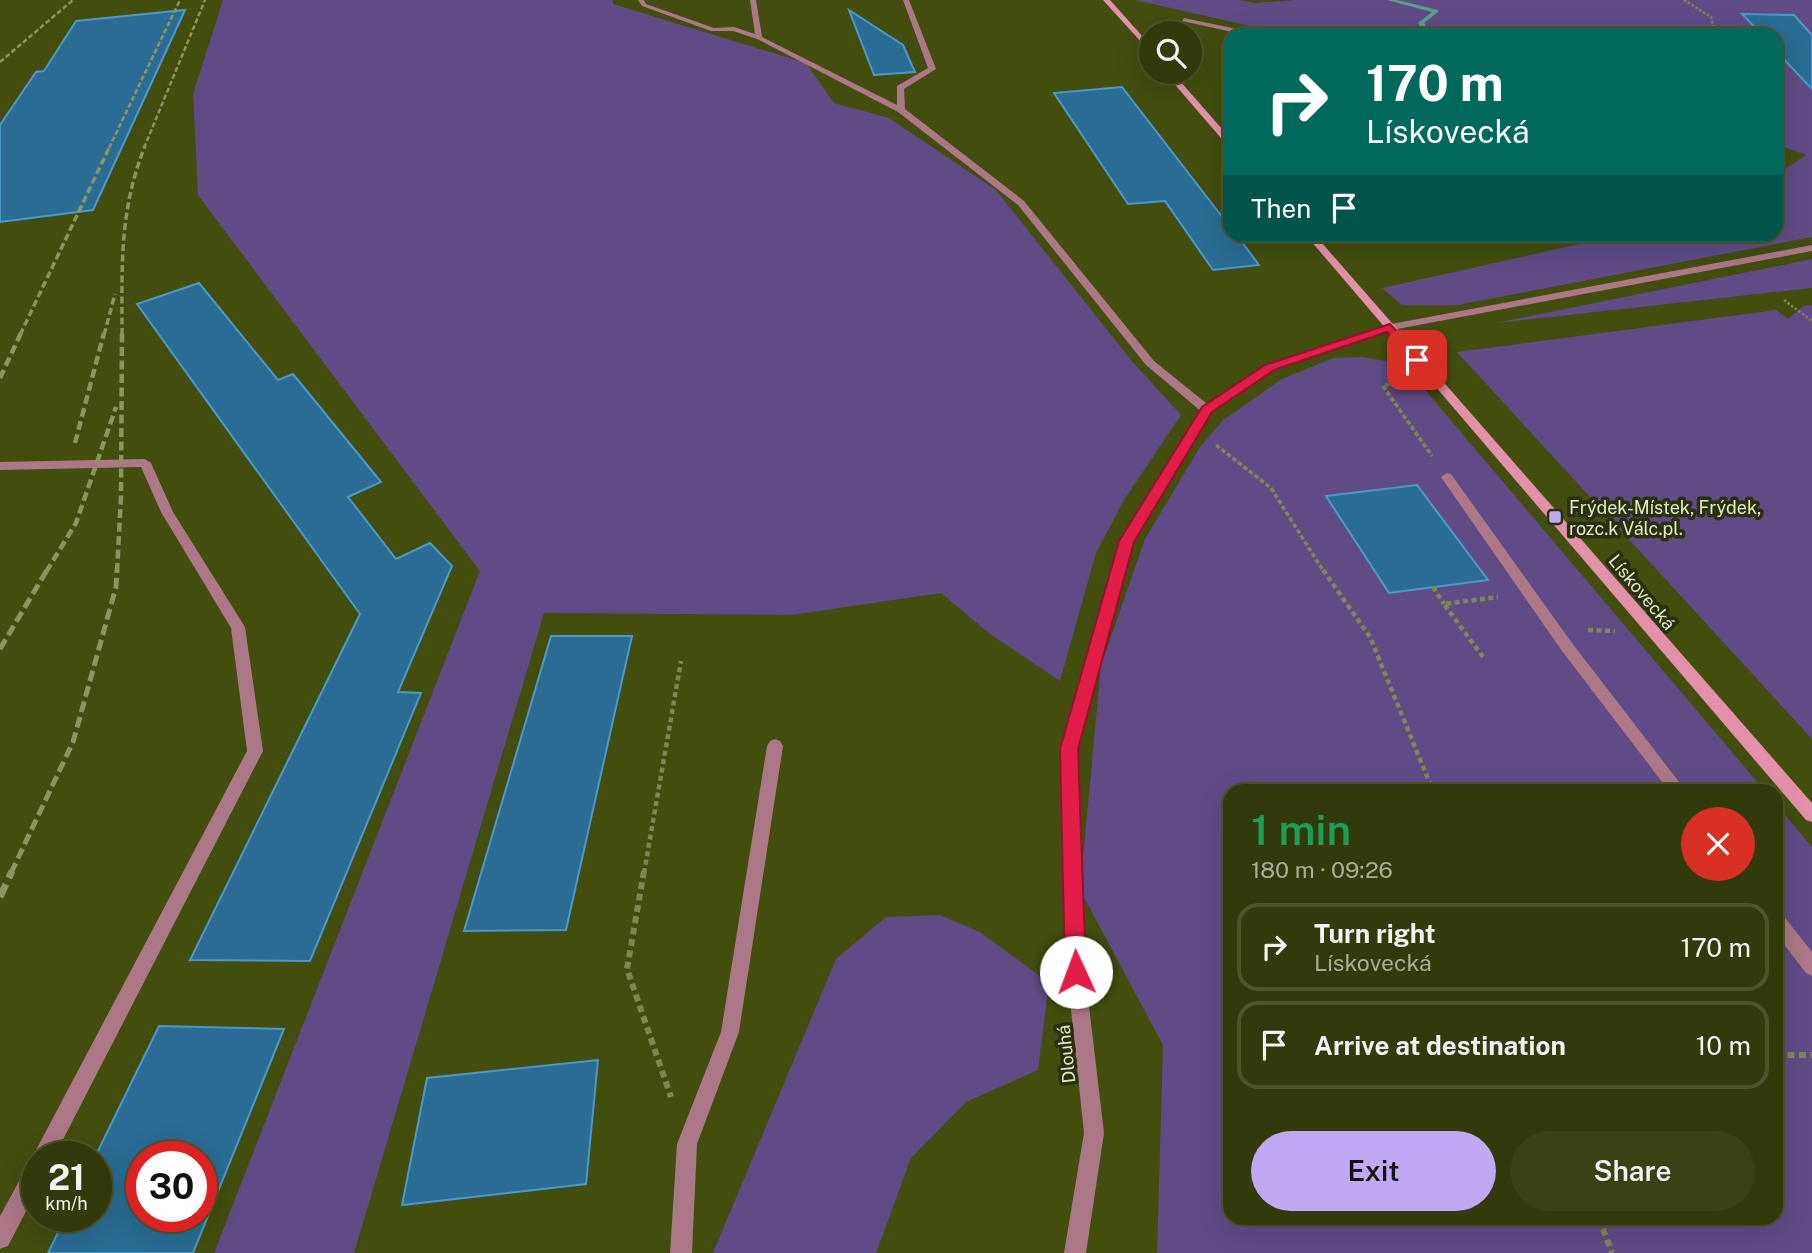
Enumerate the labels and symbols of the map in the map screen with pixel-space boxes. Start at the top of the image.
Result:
pin [1387,330,1447,390]
place label: Frýdek-Místek, Frýdek, rozc.k Válc.pl. [1569,497,1761,539]
marker: Frýdek-Místek, Frýdek, rozc.k Válc.pl. [1547,509,1563,525]
street label: Lískovecká [1604,550,1680,634]
position arrow [1039,935,1113,1009]
street label: Dlouhá [1053,1024,1079,1084]
speed limit sign: 30 [126,1141,217,1232]

